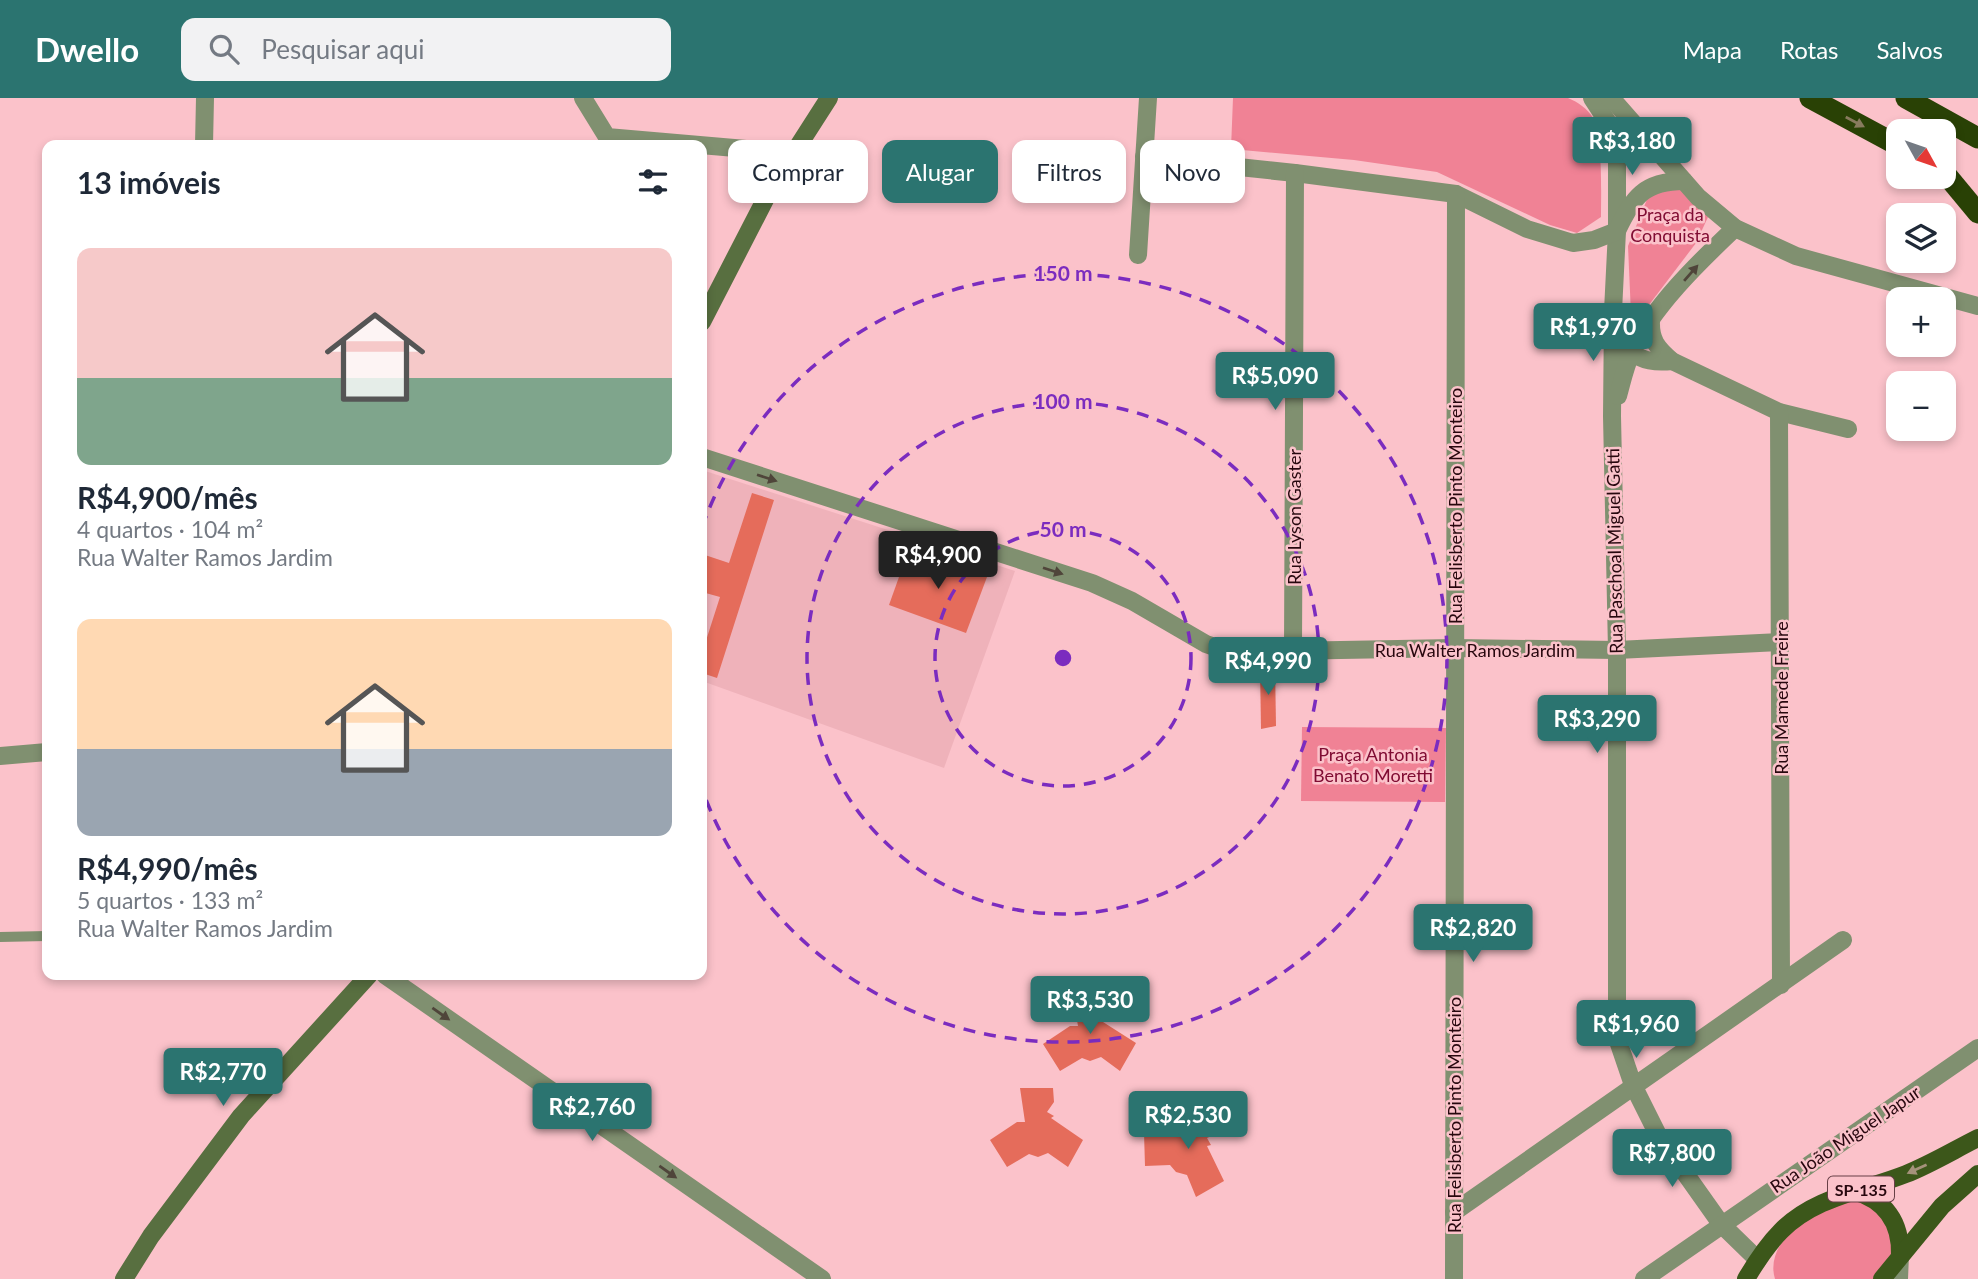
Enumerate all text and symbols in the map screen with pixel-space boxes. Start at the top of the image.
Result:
search box [181,18,671,81]
text: Dwello [35,29,139,69]
icon: search [205,30,243,68]
text: Pesquisar aqui [261,33,424,65]
text: Mapa [1683,35,1742,64]
text: Rotas [1780,35,1839,64]
text: Salvos [1877,35,1943,64]
one-way arrow [1845,116,1864,128]
pin: R$3,180 [1567,118,1697,177]
north arrow [1886,119,1956,189]
map controls [1886,119,1956,441]
text: R$3,180 [1589,126,1675,154]
chip: Comprar [728,140,868,203]
chip: Alugar [882,140,998,203]
chip: Filtros [1012,140,1126,203]
chip: Novo [1140,140,1245,203]
icon: filters [634,163,672,201]
text: 13 imóveis [77,164,221,200]
park label: Praça da Conquista [1630,203,1710,246]
button: layers [1886,203,1956,273]
text: 150 m [1033,260,1093,285]
one-way arrow [1683,264,1698,281]
button: + [1886,287,1956,357]
icon: home [312,294,438,420]
pin: R$1,970 [1528,303,1658,363]
text: R$1,970 [1550,312,1636,340]
pin: R$5,090 [1210,352,1340,412]
text: R$5,090 [1232,361,1318,389]
button: − [1886,371,1956,441]
text: 100 m [1033,388,1093,413]
street label: Rua Felisberto Pinto Monteiro [1444,388,1466,624]
street label: Rua Lyson Gaster [1283,448,1305,585]
street label: Rua Paschoal Miguel Gatti [1601,448,1627,654]
one-way arrow [756,474,777,484]
text: R$4,900/mês [77,479,258,515]
text: 4 quartos · 104 m² [77,515,263,543]
text: 50 m [1039,516,1087,541]
pin: R$4,900 [873,532,1003,591]
text: R$4,900 [895,540,981,568]
text: Rua Walter Ramos Jardim [77,543,333,571]
one-way arrow [1043,566,1064,577]
street label: Rua Mamede Freire [1770,621,1792,775]
pin: R$4,990 [1203,638,1333,697]
street label: Rua Walter Ramos Jardim [1375,639,1575,661]
centre of rings [1051,646,1075,670]
text: R$4,990 [1225,646,1311,674]
icon: home [312,665,438,791]
pin: R$3,290 [1532,696,1662,755]
text: R$3,290 [1554,704,1640,732]
park label: Praça Antonia Benato Moretti [1313,743,1433,786]
text: R$4,990/mês [77,850,258,886]
text: 5 quartos · 133 m² [77,886,263,914]
pin: R$2,820 [1408,904,1538,964]
text: R$2,820 [1430,913,1516,941]
text: Rua Walter Ramos Jardim [77,914,333,942]
pin: R$3,530 [1025,976,1155,1036]
text: R$3,530 [1047,985,1133,1013]
street label: Rua Felisberto Pinto Monteiro [1443,997,1465,1233]
pin: R$1,960 [1571,1000,1701,1060]
one-way arrow [432,1007,450,1021]
text: R$1,960 [1593,1009,1679,1037]
pin: R$2,770 [158,1048,288,1108]
text: R$2,770 [180,1057,266,1085]
street label: Rua João Miguel Japur [1766,1080,1925,1197]
pin: R$2,760 [527,1084,657,1143]
pin: R$2,530 [1123,1091,1253,1151]
text: R$2,760 [549,1092,635,1120]
text: R$2,530 [1145,1100,1231,1128]
pin: R$7,800 [1607,1130,1737,1189]
text: R$7,800 [1629,1138,1715,1166]
one-way arrow [1907,1163,1927,1175]
one-way arrow [659,1165,677,1179]
road number: SP-135 [1828,1176,1894,1202]

